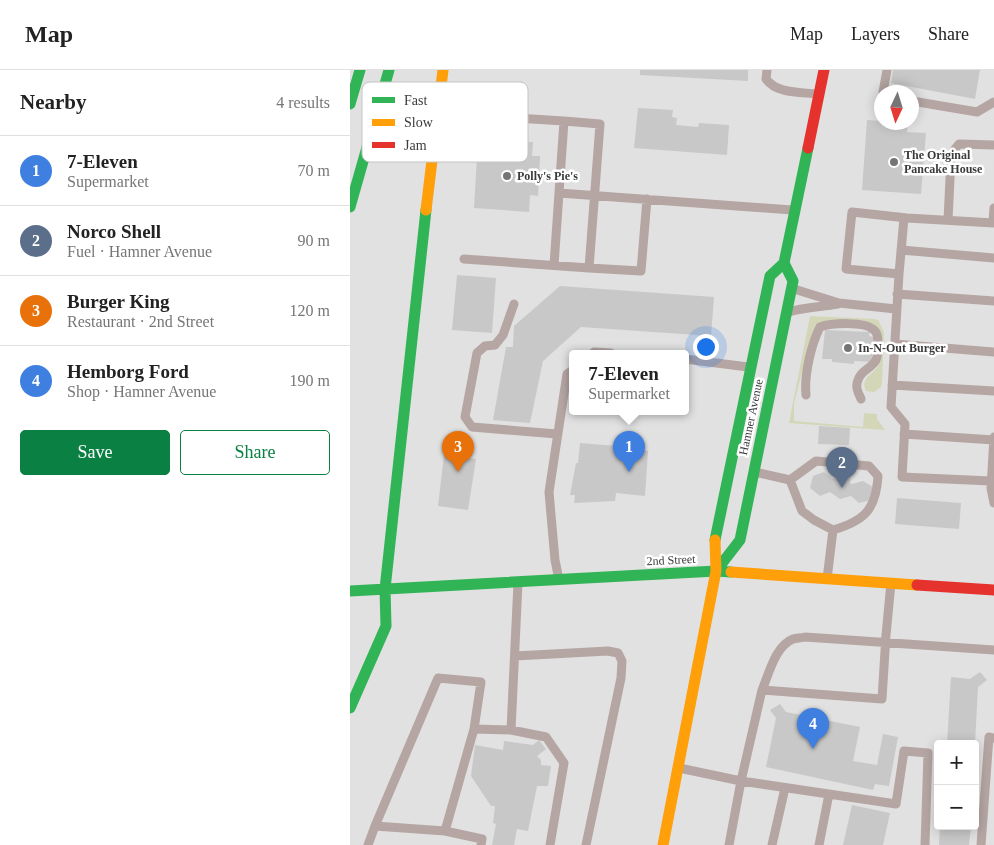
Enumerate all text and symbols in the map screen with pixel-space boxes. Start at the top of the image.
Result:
text: Map [25,21,73,47]
text: Map [790,24,823,44]
text: Layers [851,24,900,44]
text: Share [928,24,969,44]
legend [362,82,528,162]
north arrow [874,85,919,130]
text: Nearby [20,90,87,114]
text: Fast [404,93,427,108]
text: 4 results [276,94,330,111]
text: Slow [404,115,434,130]
text: Jam [404,138,427,153]
place label: The Original Pancake House [904,148,983,176]
text: 7-Eleven [67,151,138,172]
marker: The Original Pancake House [888,156,900,168]
text: 1 [32,162,40,179]
text: 70 m [298,162,330,179]
place label: Polly's Pie's [517,169,578,183]
marker: Polly's Pie's [501,170,513,182]
text: Supermarket [67,173,149,190]
text: Norco Shell [67,221,161,242]
text: 2 [32,232,40,249]
text: 90 m [298,232,330,249]
text: Fuel · Hamner Avenue [67,243,212,260]
text: Burger King [67,291,170,312]
text: 3 [32,302,40,319]
text: 120 m [290,302,330,319]
text: Restaurant · 2nd Street [67,313,214,330]
your location [693,334,719,360]
place label: In-N-Out Burger [858,341,946,355]
marker: In-N-Out Burger [842,342,854,354]
popup [569,350,689,415]
text: Hemborg Ford [67,361,189,382]
text: 7-Eleven [588,363,659,384]
text: 4 [32,372,40,389]
text: 190 m [290,372,330,389]
street label: Hamner Avenue [736,378,766,456]
text: Shop · Hamner Avenue [67,383,216,400]
text: Supermarket [588,385,670,402]
button: Save [20,430,170,475]
button: Share [180,430,330,475]
pin: 3 [442,431,474,472]
pin: 1 [613,431,645,472]
pin: 2 [826,447,858,488]
street label: 2nd Street [646,552,696,568]
pin: 4 [797,708,829,749]
map controls [934,740,979,830]
button: + [934,740,979,785]
button: − [934,785,979,830]

